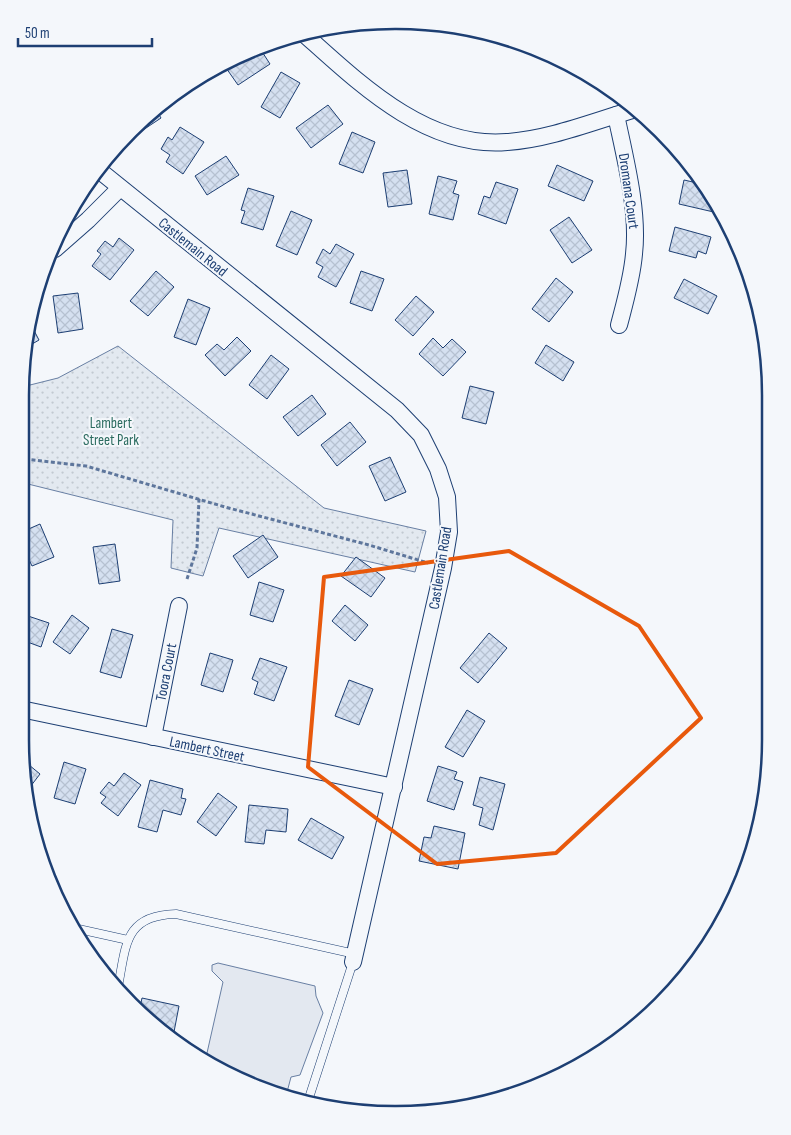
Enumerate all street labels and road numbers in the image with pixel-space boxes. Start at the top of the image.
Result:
street label: Dromana Court [614,152,643,231]
street label: Castlemain Road [154,214,231,281]
street label: Castlemain Road [425,525,456,611]
street label: Toora Court [152,641,181,703]
street label: Lambert Street [168,732,247,767]

